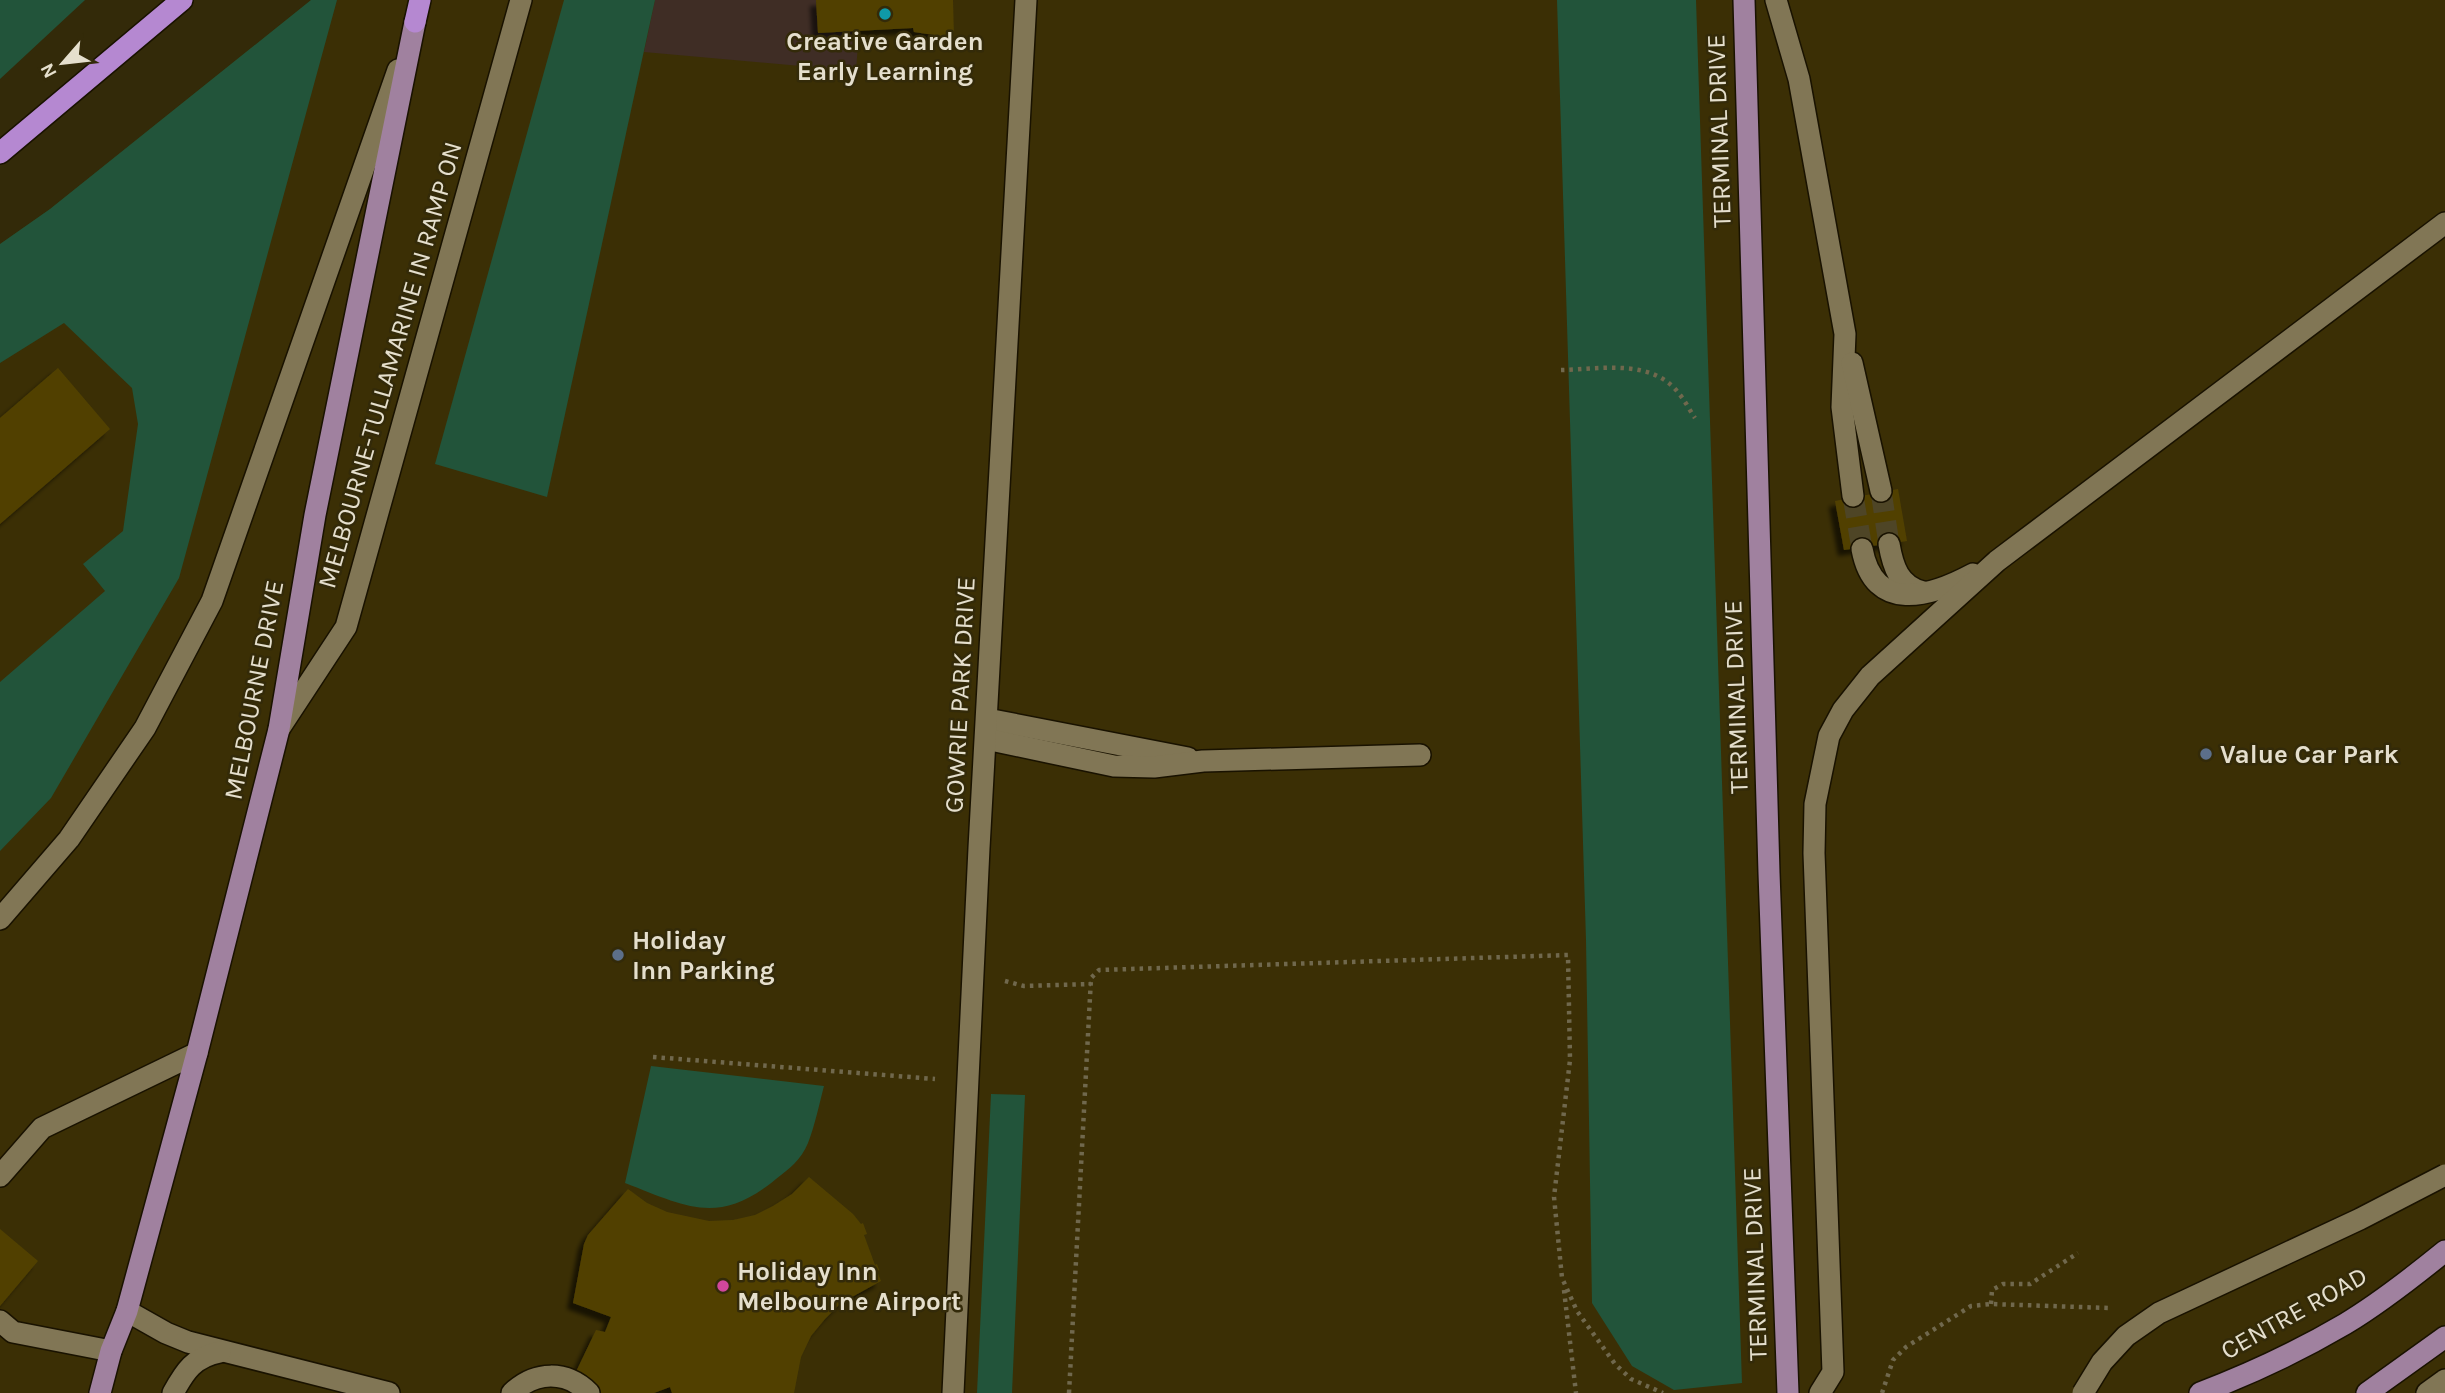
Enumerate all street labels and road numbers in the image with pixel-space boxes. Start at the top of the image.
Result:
street label: TERMINAL DRIVE [1700,34,1738,228]
street label: MELBOURNE-TULLAMARINE IN RAMP ON [311,138,469,592]
street label: GOWRIE PARK DRIVE [938,576,982,814]
street label: MELBOURNE DRIVE [218,578,290,802]
street label: TERMINAL DRIVE [1717,600,1755,794]
street label: TERMINAL DRIVE [1736,1167,1774,1361]
street label: CENTRE ROAD [2215,1260,2373,1366]

